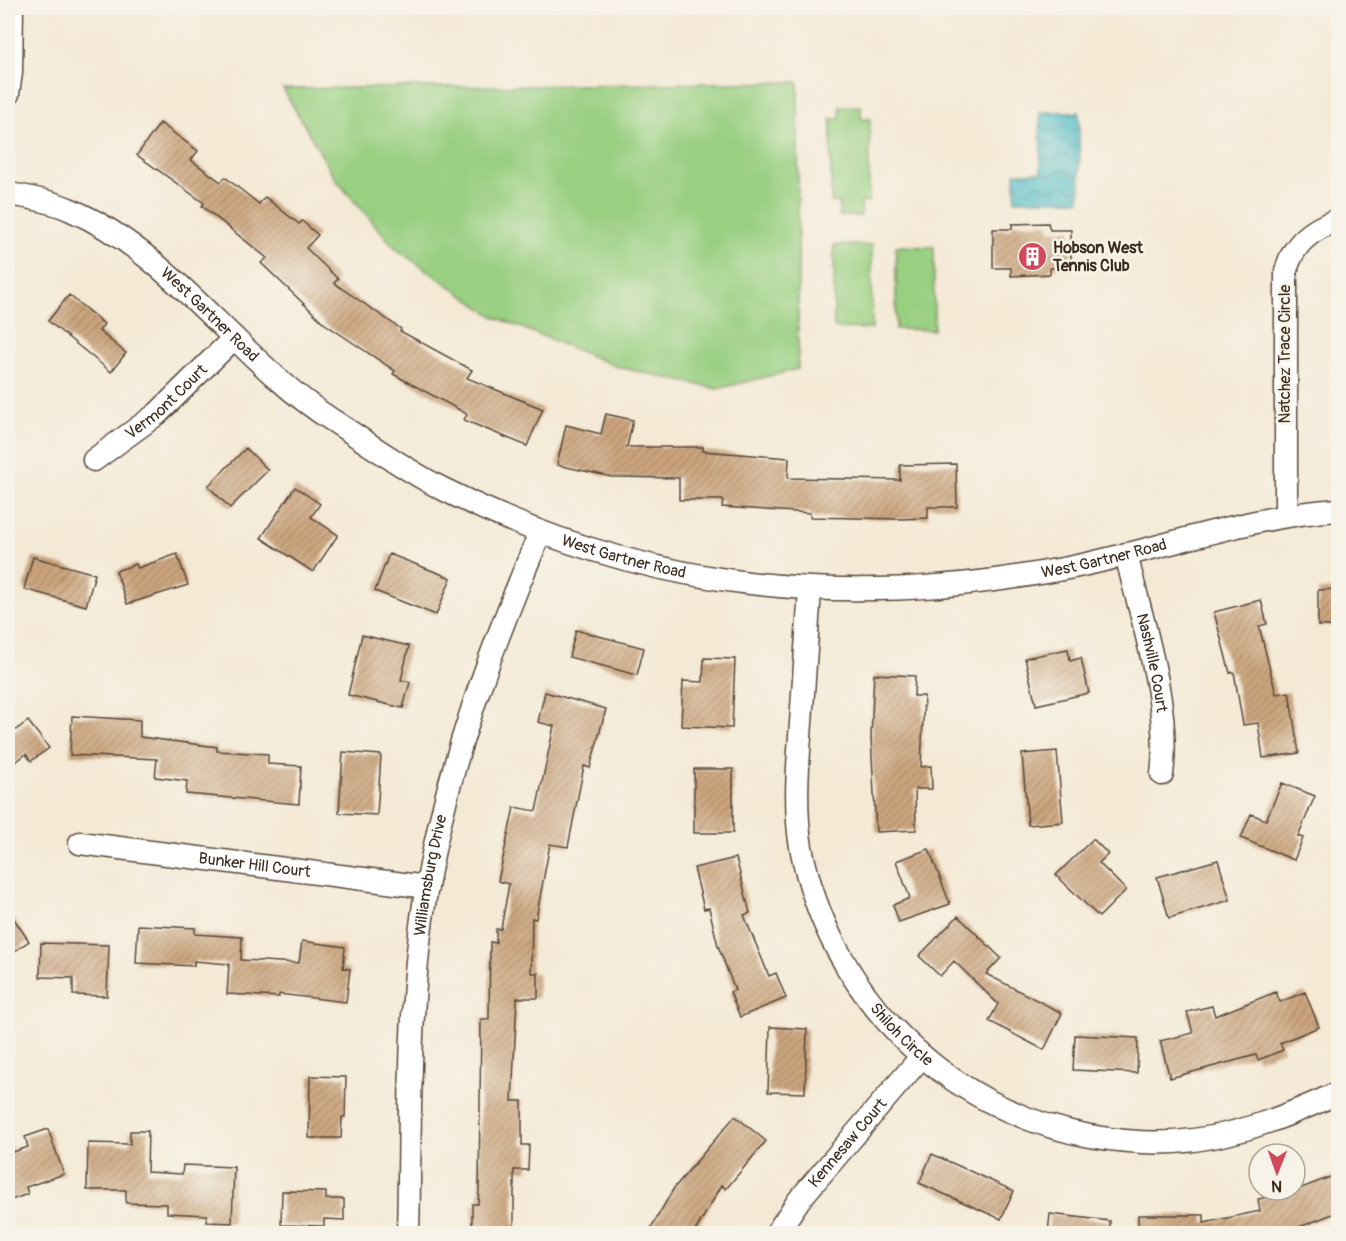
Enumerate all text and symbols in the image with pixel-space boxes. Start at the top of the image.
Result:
place label: Hobson West Tennis Club [1052,238,1143,276]
building icon: Hobson West Tennis Club [1016,241,1048,273]
street label: West Gartner Road [156,263,263,366]
street label: Natchez Trace Circle [1275,284,1295,423]
street label: Vermont Court [121,360,212,444]
street label: West Gartner Road [559,530,688,583]
street label: West Gartner Road [1040,534,1169,583]
street label: Nashville Court [1132,611,1172,714]
street label: Williamsburg Drive [410,812,452,937]
street label: Bunker Hill Court [197,848,312,882]
street label: Shiloh Circle [866,999,937,1071]
street label: Kennesaw Court [804,1094,892,1192]
north arrow [1247,1142,1307,1202]
text: N [1271,1176,1282,1196]

